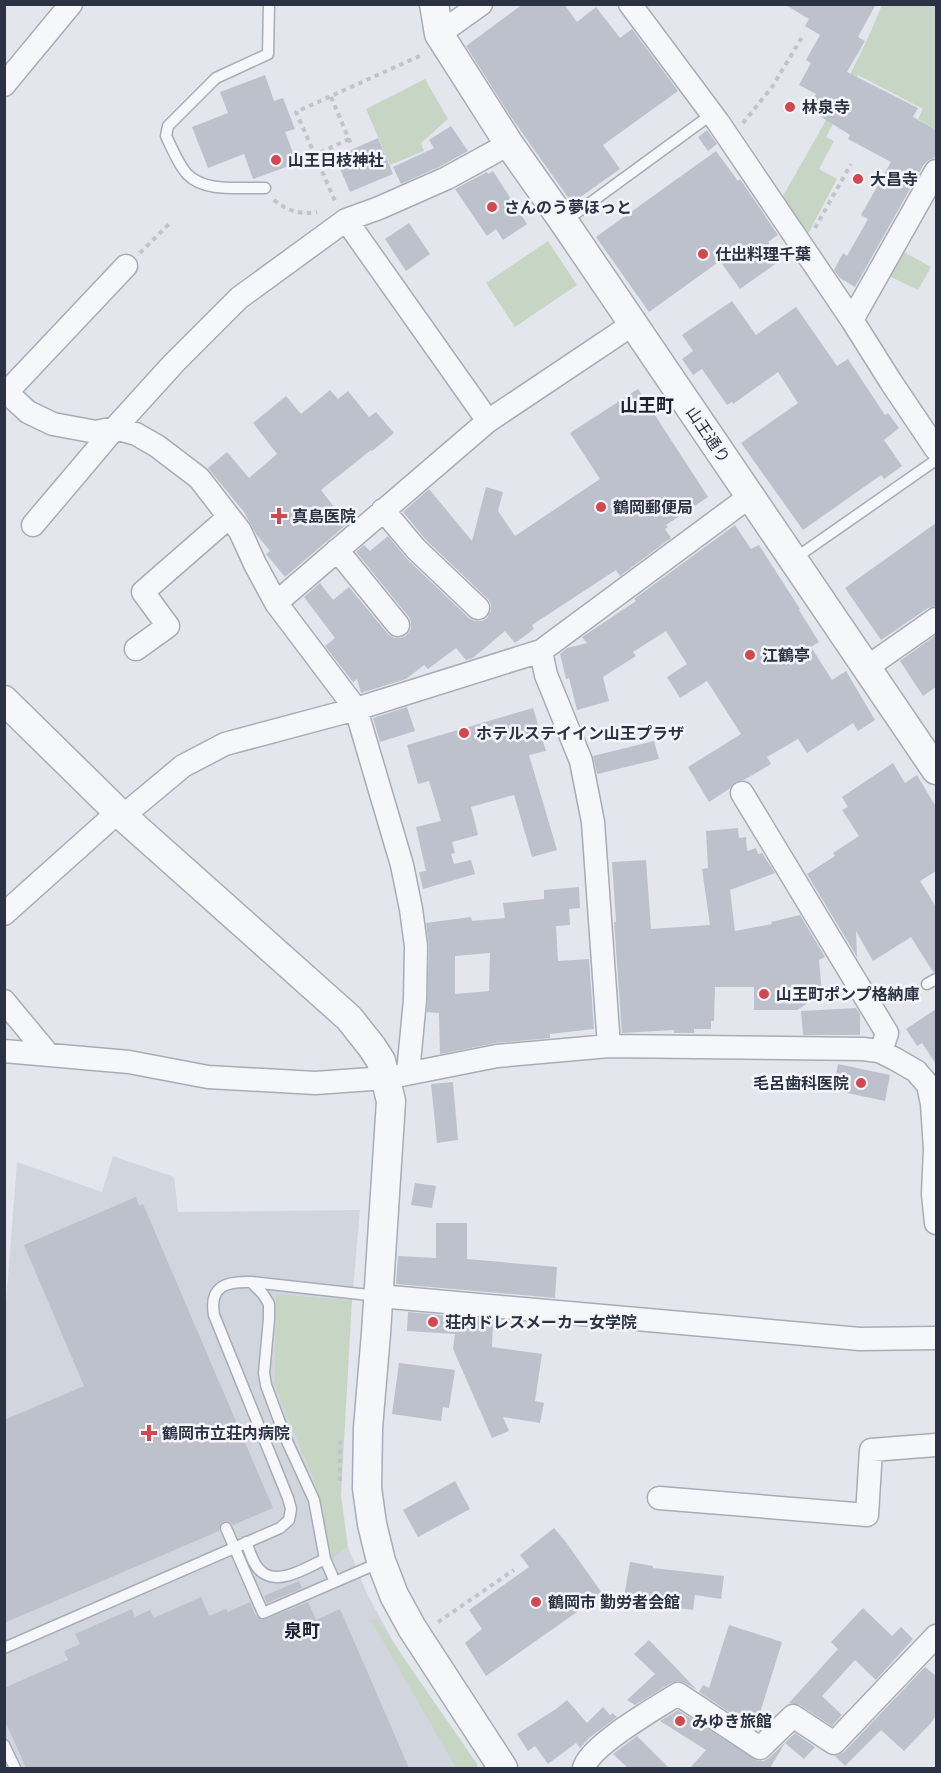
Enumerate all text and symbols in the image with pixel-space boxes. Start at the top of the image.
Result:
place label: 林泉寺 [802,98,850,117]
marker: 林泉寺 [783,100,797,114]
place label: 山王日枝神社 [288,151,384,170]
marker: 山王日枝神社 [269,153,283,167]
place label: 大昌寺 [870,170,918,189]
marker: 大昌寺 [851,172,865,186]
place label: さんのう夢ほっと [504,198,632,217]
marker: さんのう夢ほっと [485,200,499,214]
place label: 仕出料理千葉 [715,245,811,264]
marker: 仕出料理千葉 [696,247,710,261]
district label: 山王町 [620,395,674,416]
street label: 山王通り [682,403,734,467]
place label: 鶴岡郵便局 [613,498,693,517]
marker: 鶴岡郵便局 [594,500,608,514]
marker: 真島医院 [270,507,288,525]
place label: 真島医院 [292,507,356,526]
place label: 江鶴亭 [762,646,810,665]
marker: 江鶴亭 [743,648,757,662]
place label: ホテルステイイン山王プラザ [476,724,684,743]
marker: ホテルステイイン山王プラザ [457,726,471,740]
place label: 山王町ポンプ格納庫 [776,985,920,1004]
marker: 山王町ポンプ格納庫 [757,987,771,1001]
place label: 毛呂歯科医院 [753,1074,849,1093]
marker: 毛呂歯科医院 [854,1076,868,1090]
place label: 荘内ドレスメーカー女学院 [445,1313,637,1332]
marker: 荘内ドレスメーカー女学院 [426,1315,440,1329]
marker: 鶴岡市立荘内病院 [140,1424,158,1442]
place label: 鶴岡市立荘内病院 [162,1424,290,1443]
place label: 鶴岡市 勤労者会館 [548,1593,680,1612]
marker: 鶴岡市 勤労者会館 [529,1595,543,1609]
district label: 泉町 [284,1620,320,1641]
place label: みゆき旅館 [692,1712,772,1731]
marker: みゆき旅館 [673,1714,687,1728]

